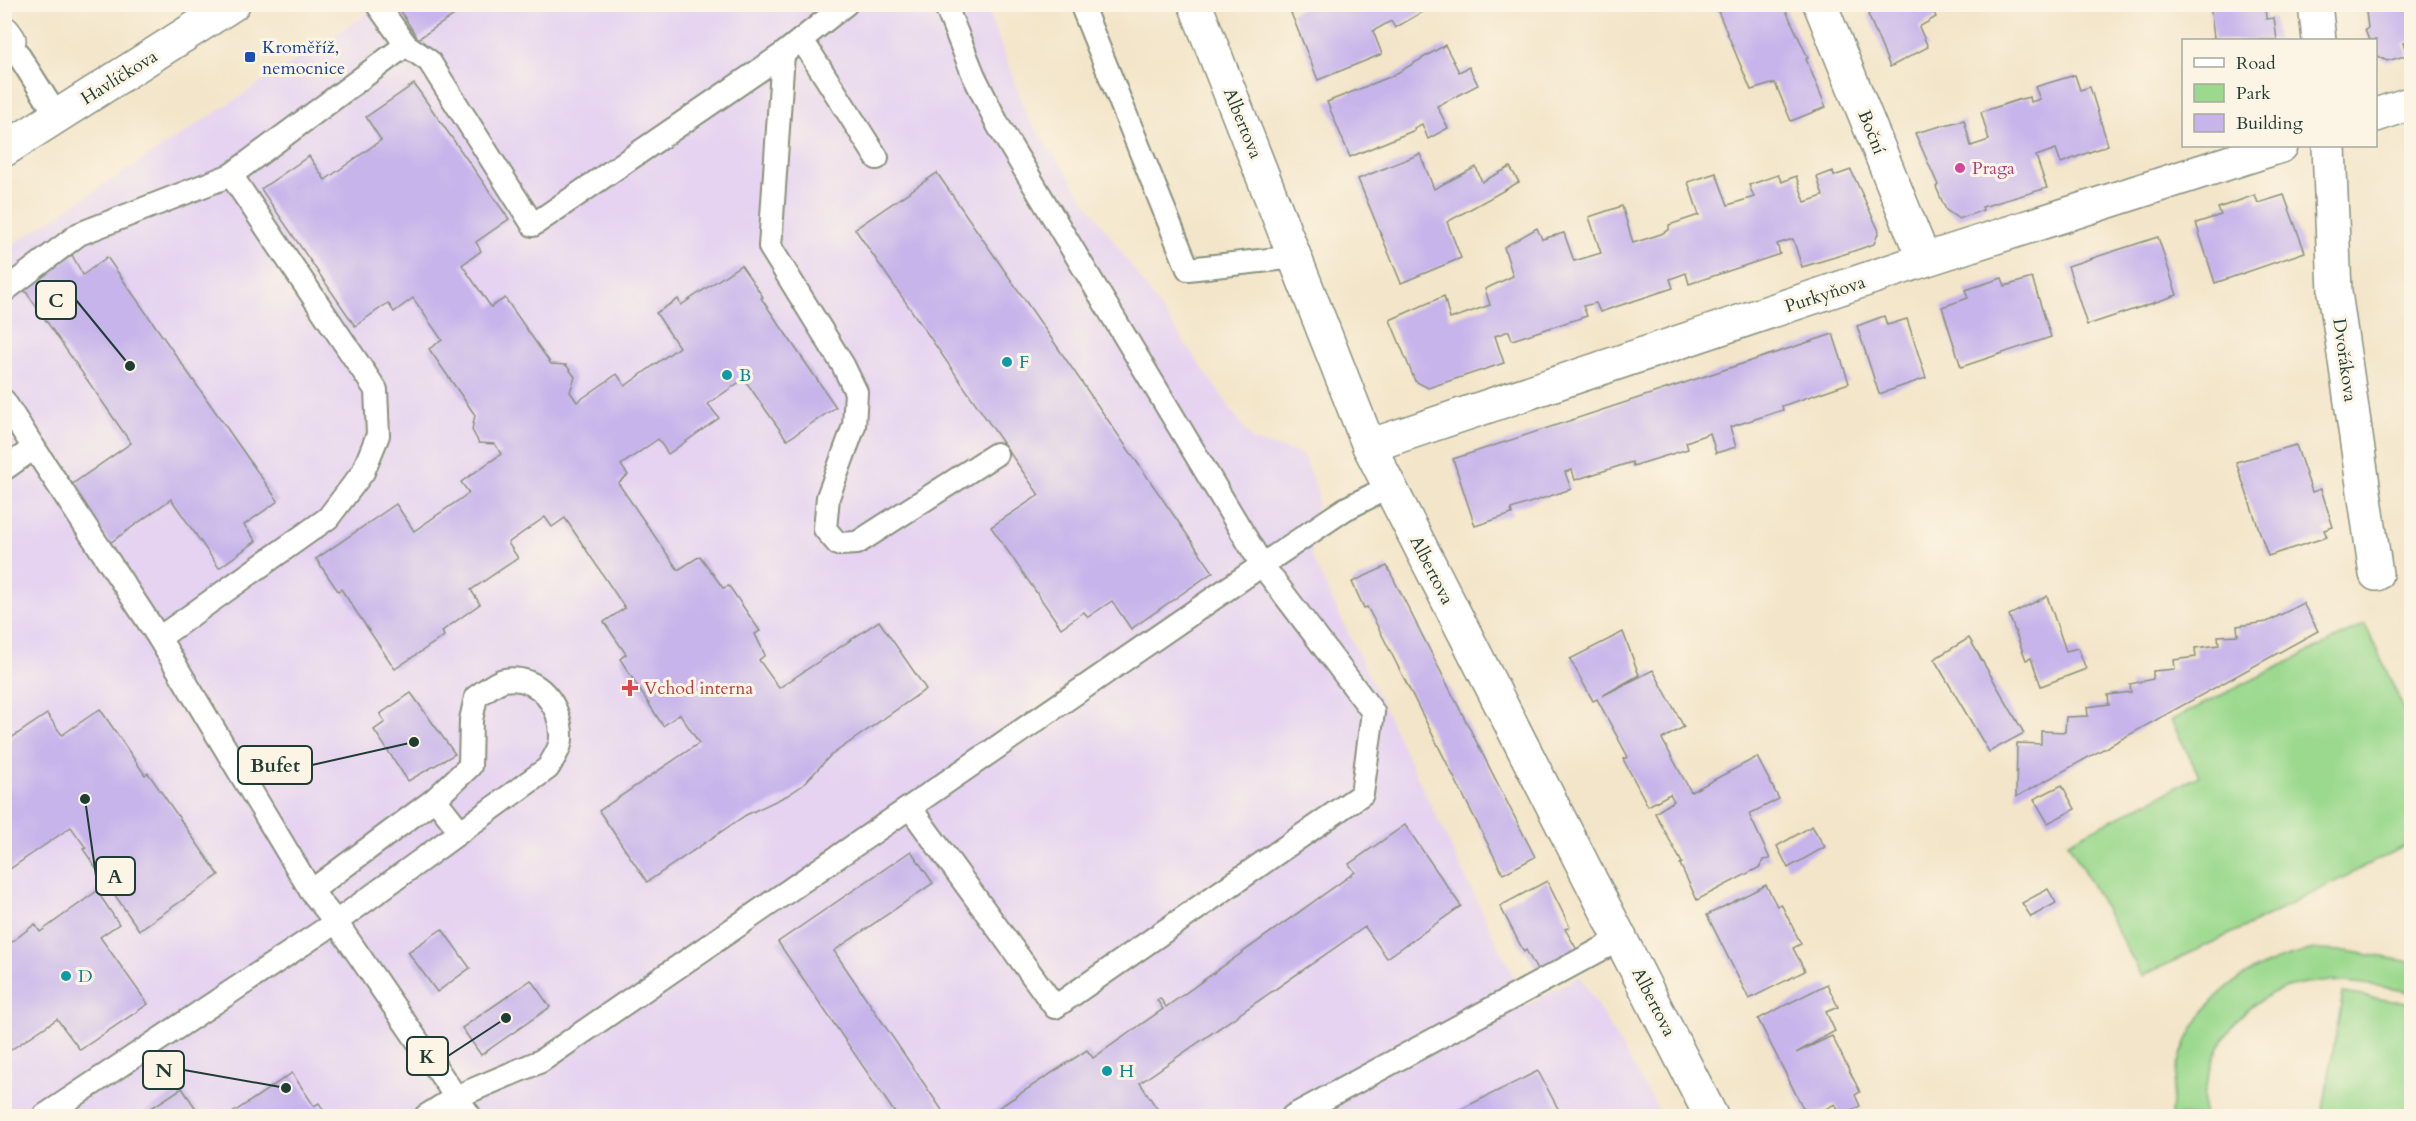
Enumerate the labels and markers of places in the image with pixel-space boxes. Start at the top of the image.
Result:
place label: Kroměříž, nemocnice [262,35,345,81]
marker: Kroměříž, nemocnice [243,50,257,64]
place label: Praga [1972,156,2015,181]
marker: Praga [1953,161,1967,175]
callout: C [36,281,76,319]
place label: F [1019,350,1029,375]
marker: F [1000,355,1014,369]
place label: B [739,363,751,388]
marker: B [720,368,734,382]
place label: Vchod interna [644,676,753,701]
marker: Vchod interna [621,679,639,697]
callout: Bufet [238,746,312,784]
callout: A [96,857,135,895]
place label: D [78,964,93,989]
marker: D [59,969,73,983]
callout: K [407,1037,448,1075]
callout: N [143,1051,184,1089]
place label: H [1119,1059,1134,1084]
marker: H [1100,1064,1114,1078]

